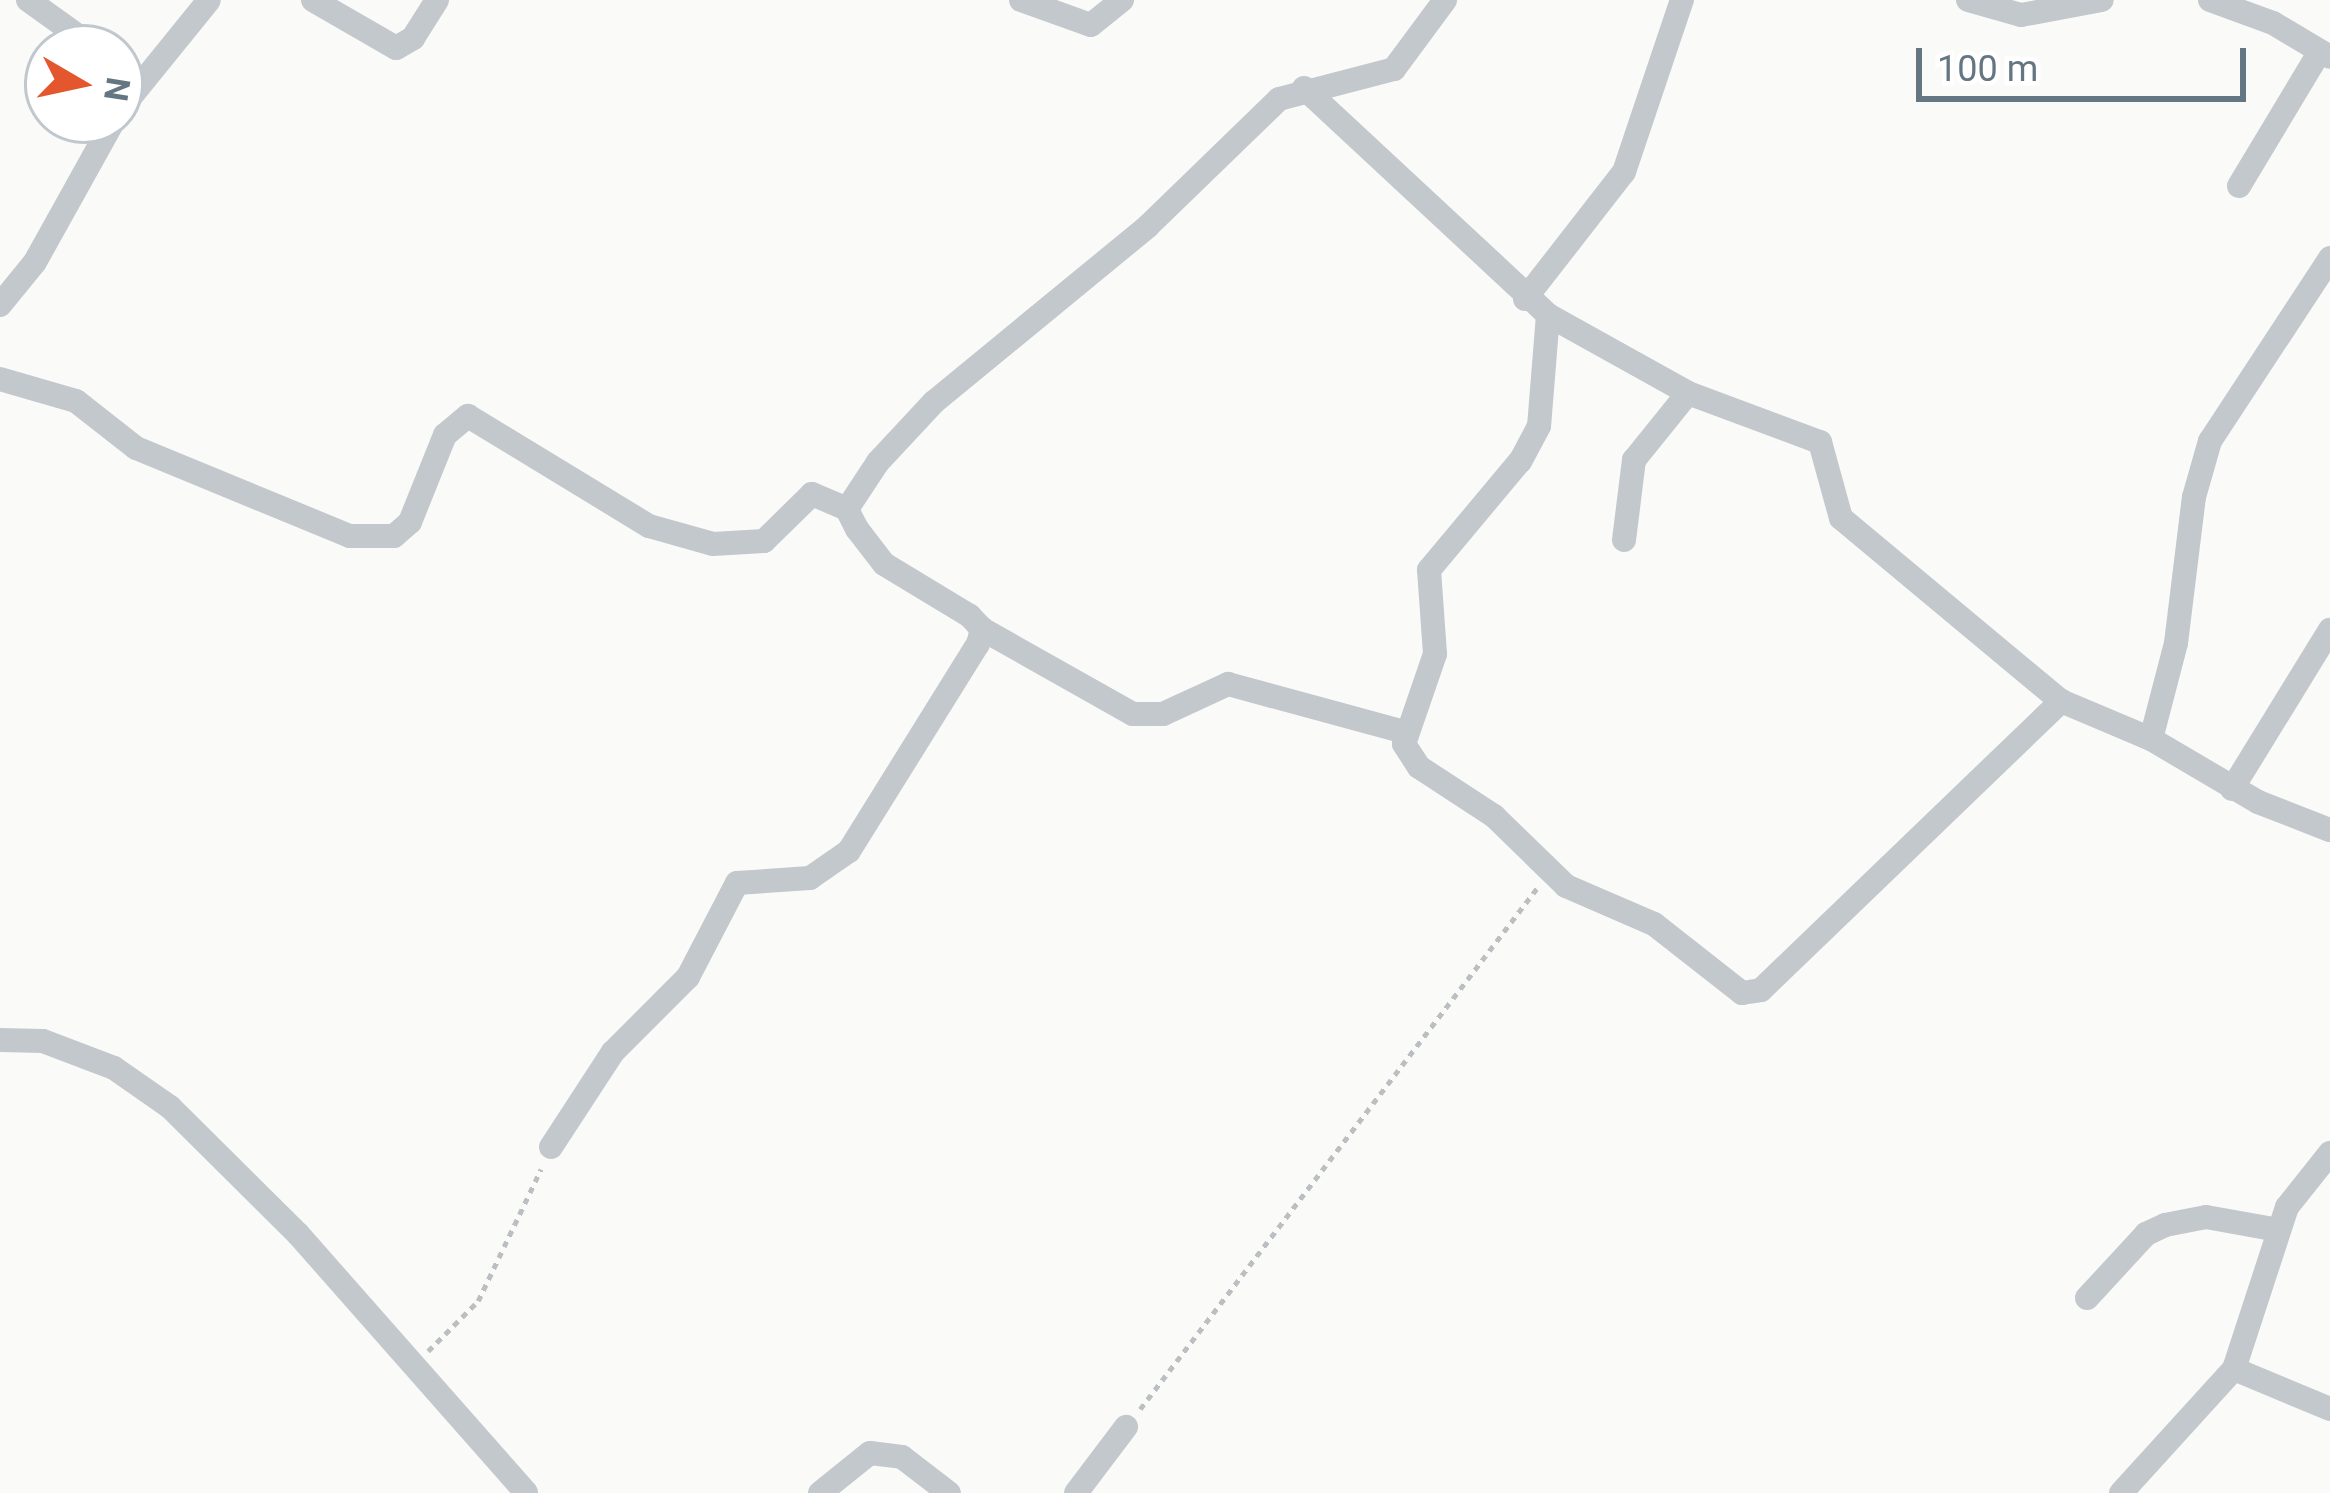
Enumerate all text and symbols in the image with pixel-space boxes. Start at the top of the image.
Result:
north arrow [24,24,144,144]
scale bar [1922,24,2252,98]
text: 100 m [1937,48,2038,90]
text: N [96,75,138,104]

